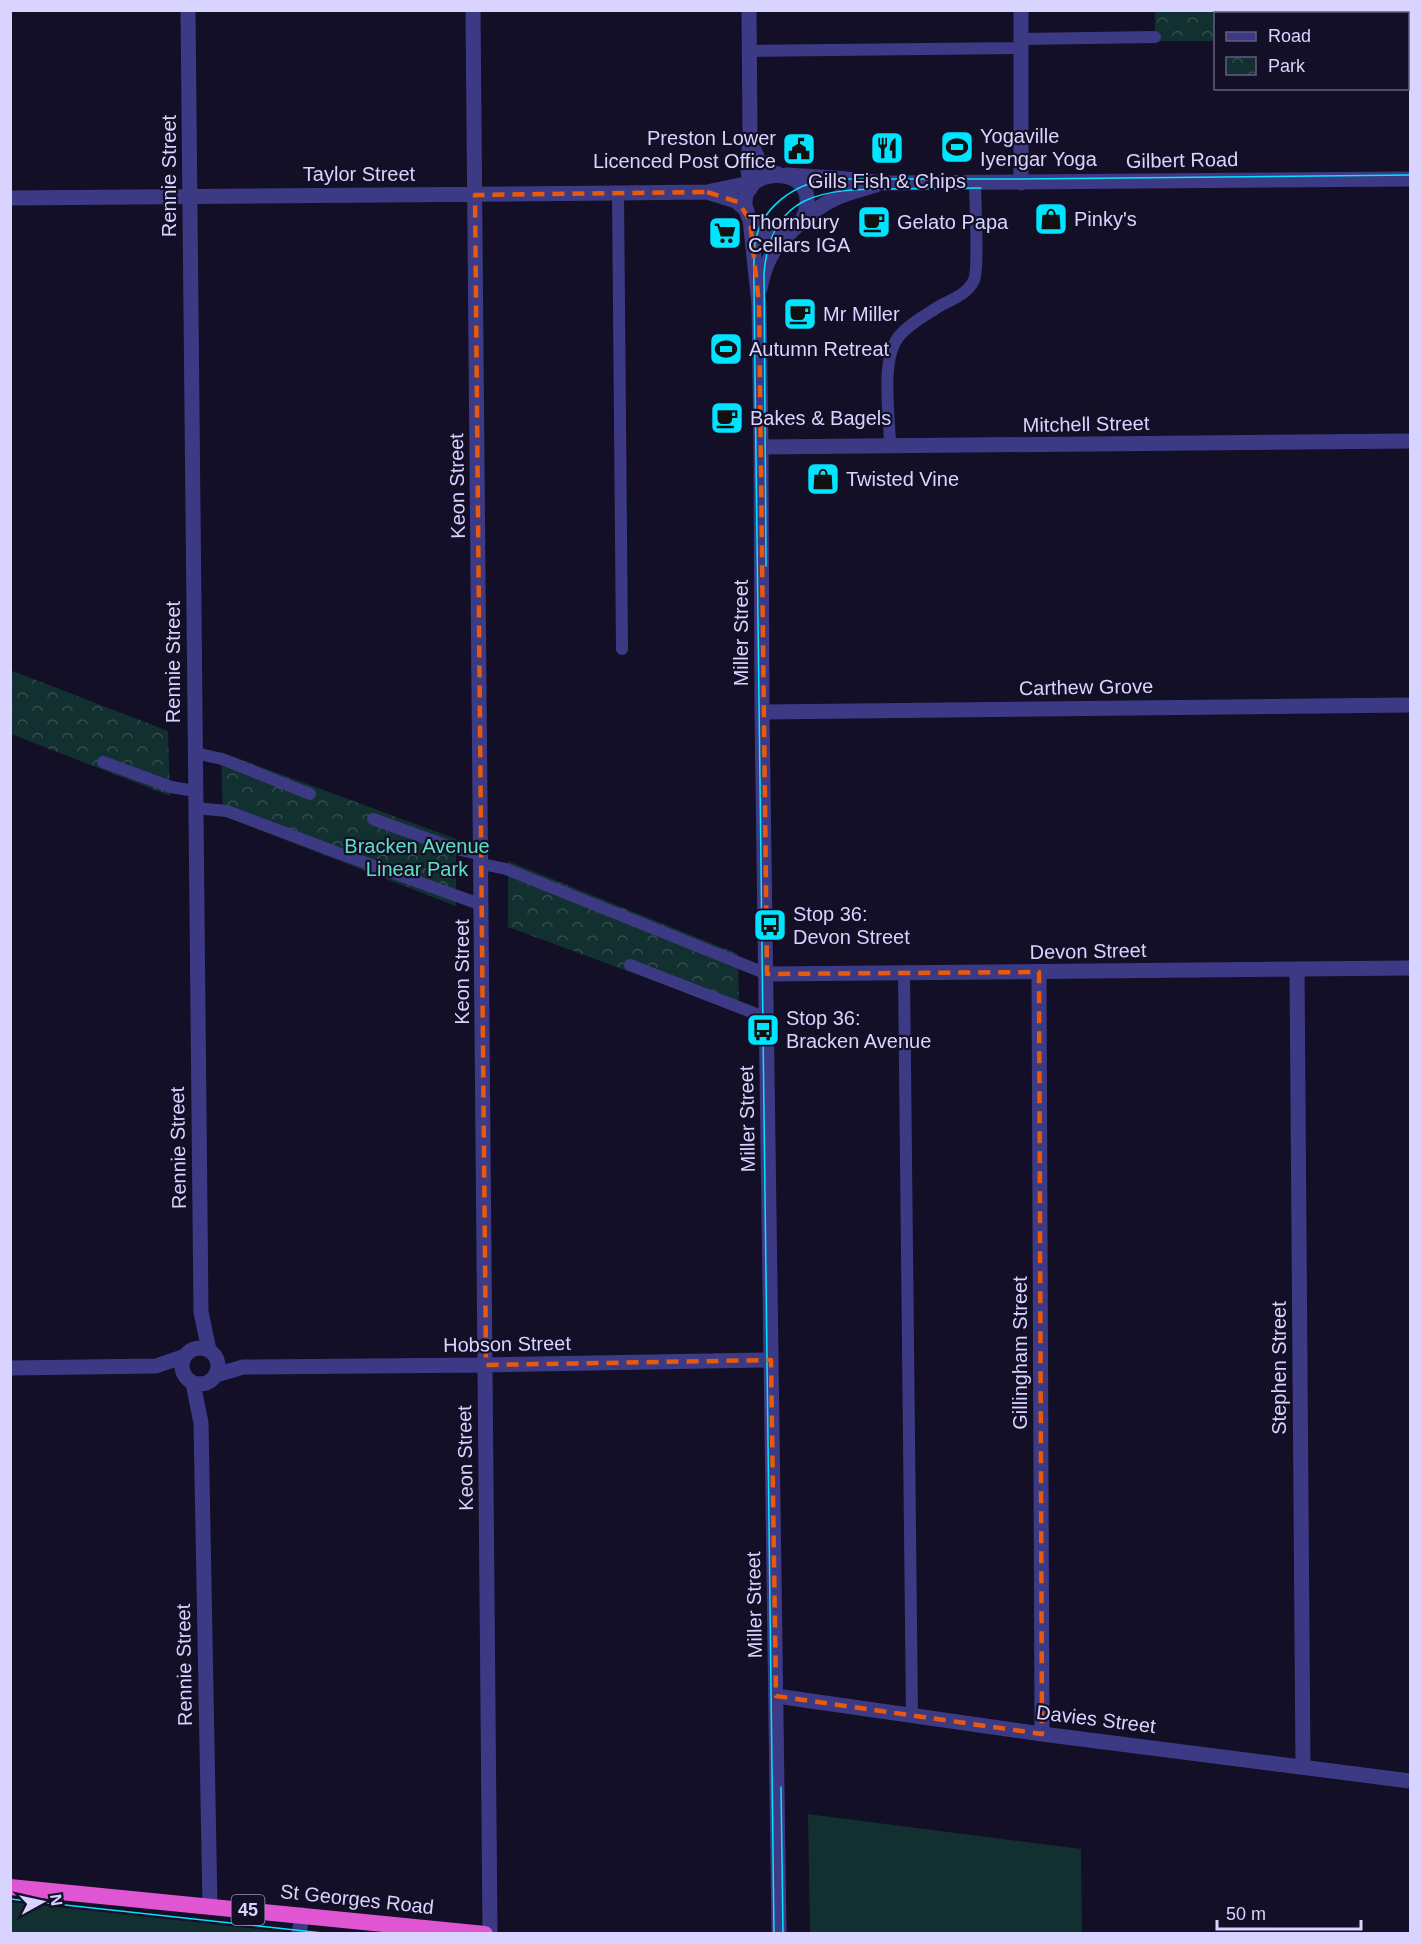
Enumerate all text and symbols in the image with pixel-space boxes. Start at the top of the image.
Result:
legend [1214,12,1409,90]
text: Road [1268,26,1311,46]
text: Park [1268,56,1306,76]
street label: Rennie Street [158,114,180,237]
place label: Yogaville Iyengar Yoga [980,125,1098,170]
place label: Preston Lower Licenced Post Office [593,127,776,172]
sports icon: Yogaville Iyengar Yoga [939,129,975,165]
restaurant icon: Gills Fish & Chips [869,130,905,166]
public building icon: Preston Lower Licenced Post Office [781,131,817,167]
street label: Gilbert Road [1126,148,1238,172]
street label: Taylor Street [303,163,416,185]
place label: Gills Fish & Chips [808,170,966,192]
shop icon: Pinky's [1033,201,1069,237]
cafe icon: Gelato Papa [856,204,892,240]
place label: Pinky's [1074,208,1137,230]
place label: Thornbury Cellars IGA [748,211,851,256]
place label: Gelato Papa [897,211,1009,233]
supermarket icon: Thornbury Cellars IGA [707,215,743,251]
cafe icon: Mr Miller [782,296,818,332]
place label: Mr Miller [823,303,900,325]
sports icon: Autumn Retreat [708,331,744,367]
place label: Autumn Retreat [749,338,890,360]
cafe icon: Bakes & Bagels [709,400,745,436]
place label: Bakes & Bagels [750,407,891,429]
street label: Mitchell Street [1022,412,1150,436]
street label: Keon Street [445,433,469,539]
shop icon: Twisted Vine [805,461,841,497]
place label: Twisted Vine [846,468,959,490]
street label: Miller Street [730,579,752,686]
street label: Rennie Street [162,600,184,723]
street label: Carthew Grove [1019,675,1153,699]
park label: Bracken Avenue Linear Park [344,835,490,880]
place label: Stop 36: Devon Street [793,903,910,948]
bus stop icon: Stop 36: Devon Street [752,907,788,943]
street label: Keon Street [451,919,473,1025]
street label: Devon Street [1029,939,1147,963]
place label: Stop 36: Bracken Avenue [786,1007,931,1052]
bus stop icon: Stop 36: Bracken Avenue [745,1012,781,1048]
street label: Miller Street [735,1065,759,1173]
street label: Rennie Street [166,1086,190,1209]
street label: Gillingham Street [1009,1276,1031,1430]
street label: Stephen Street [1268,1301,1290,1435]
street label: Hobson Street [443,1332,572,1356]
street label: Keon Street [453,1405,477,1511]
street label: Miller Street [742,1551,766,1659]
street label: Rennie Street [172,1603,196,1726]
street label: Davies Street [1035,1701,1157,1737]
north arrow [12,1872,72,1932]
street label: St Georges Road [279,1880,435,1918]
text: N [47,1893,66,1907]
scale bar [1217,1893,1361,1931]
road number: 45 [232,1895,264,1925]
text: 50 m [1226,1904,1266,1924]

